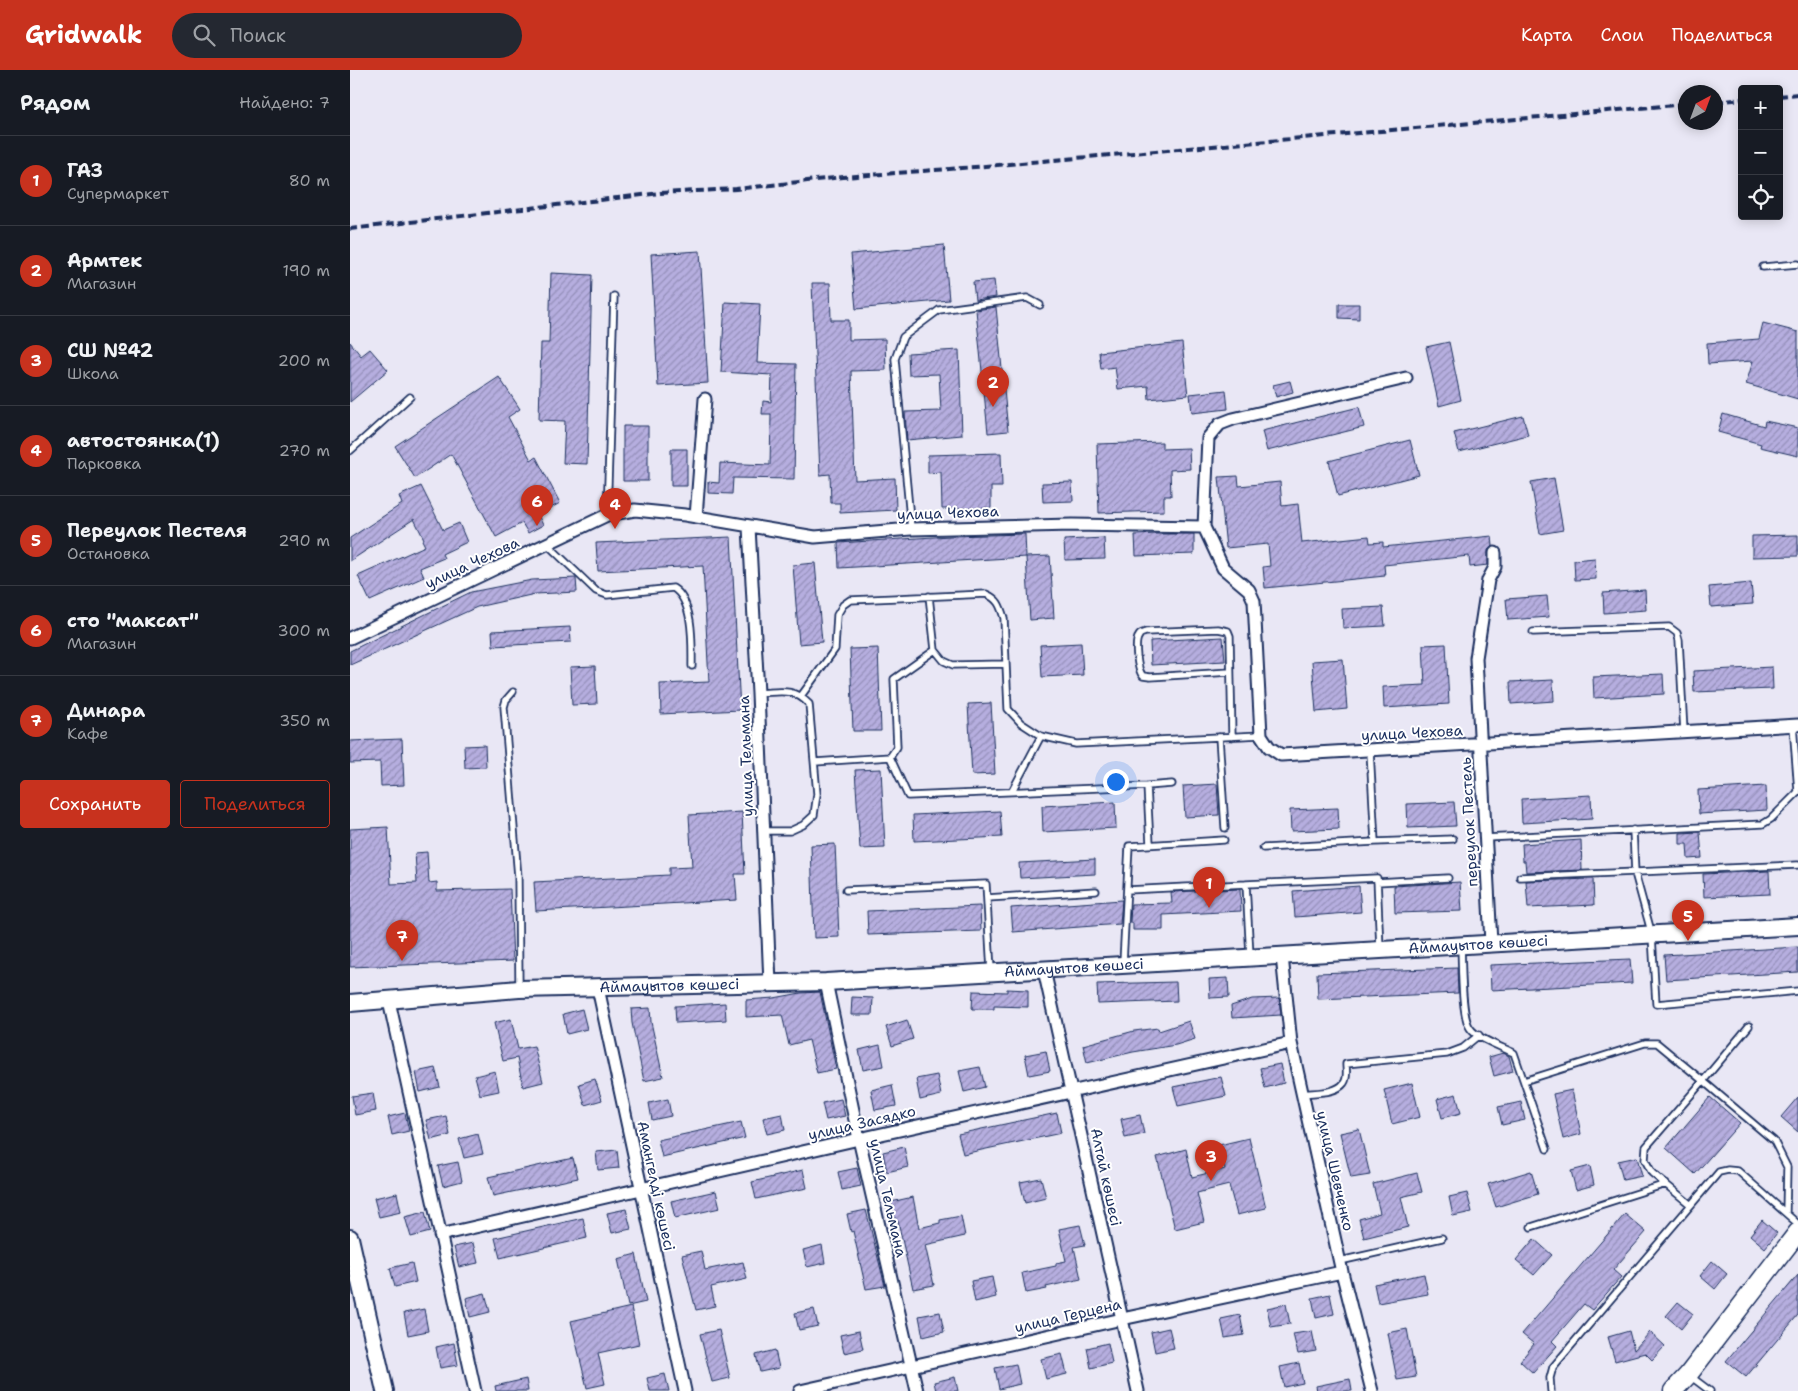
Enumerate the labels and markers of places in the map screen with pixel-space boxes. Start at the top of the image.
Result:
pin: 2 [977,366,1009,407]
pin: 6 [521,485,553,526]
pin: 4 [599,488,631,529]
pin: 1 [1193,867,1225,908]
pin: 5 [1672,900,1704,941]
pin: 7 [386,920,418,961]
pin: 3 [1195,1140,1227,1181]

